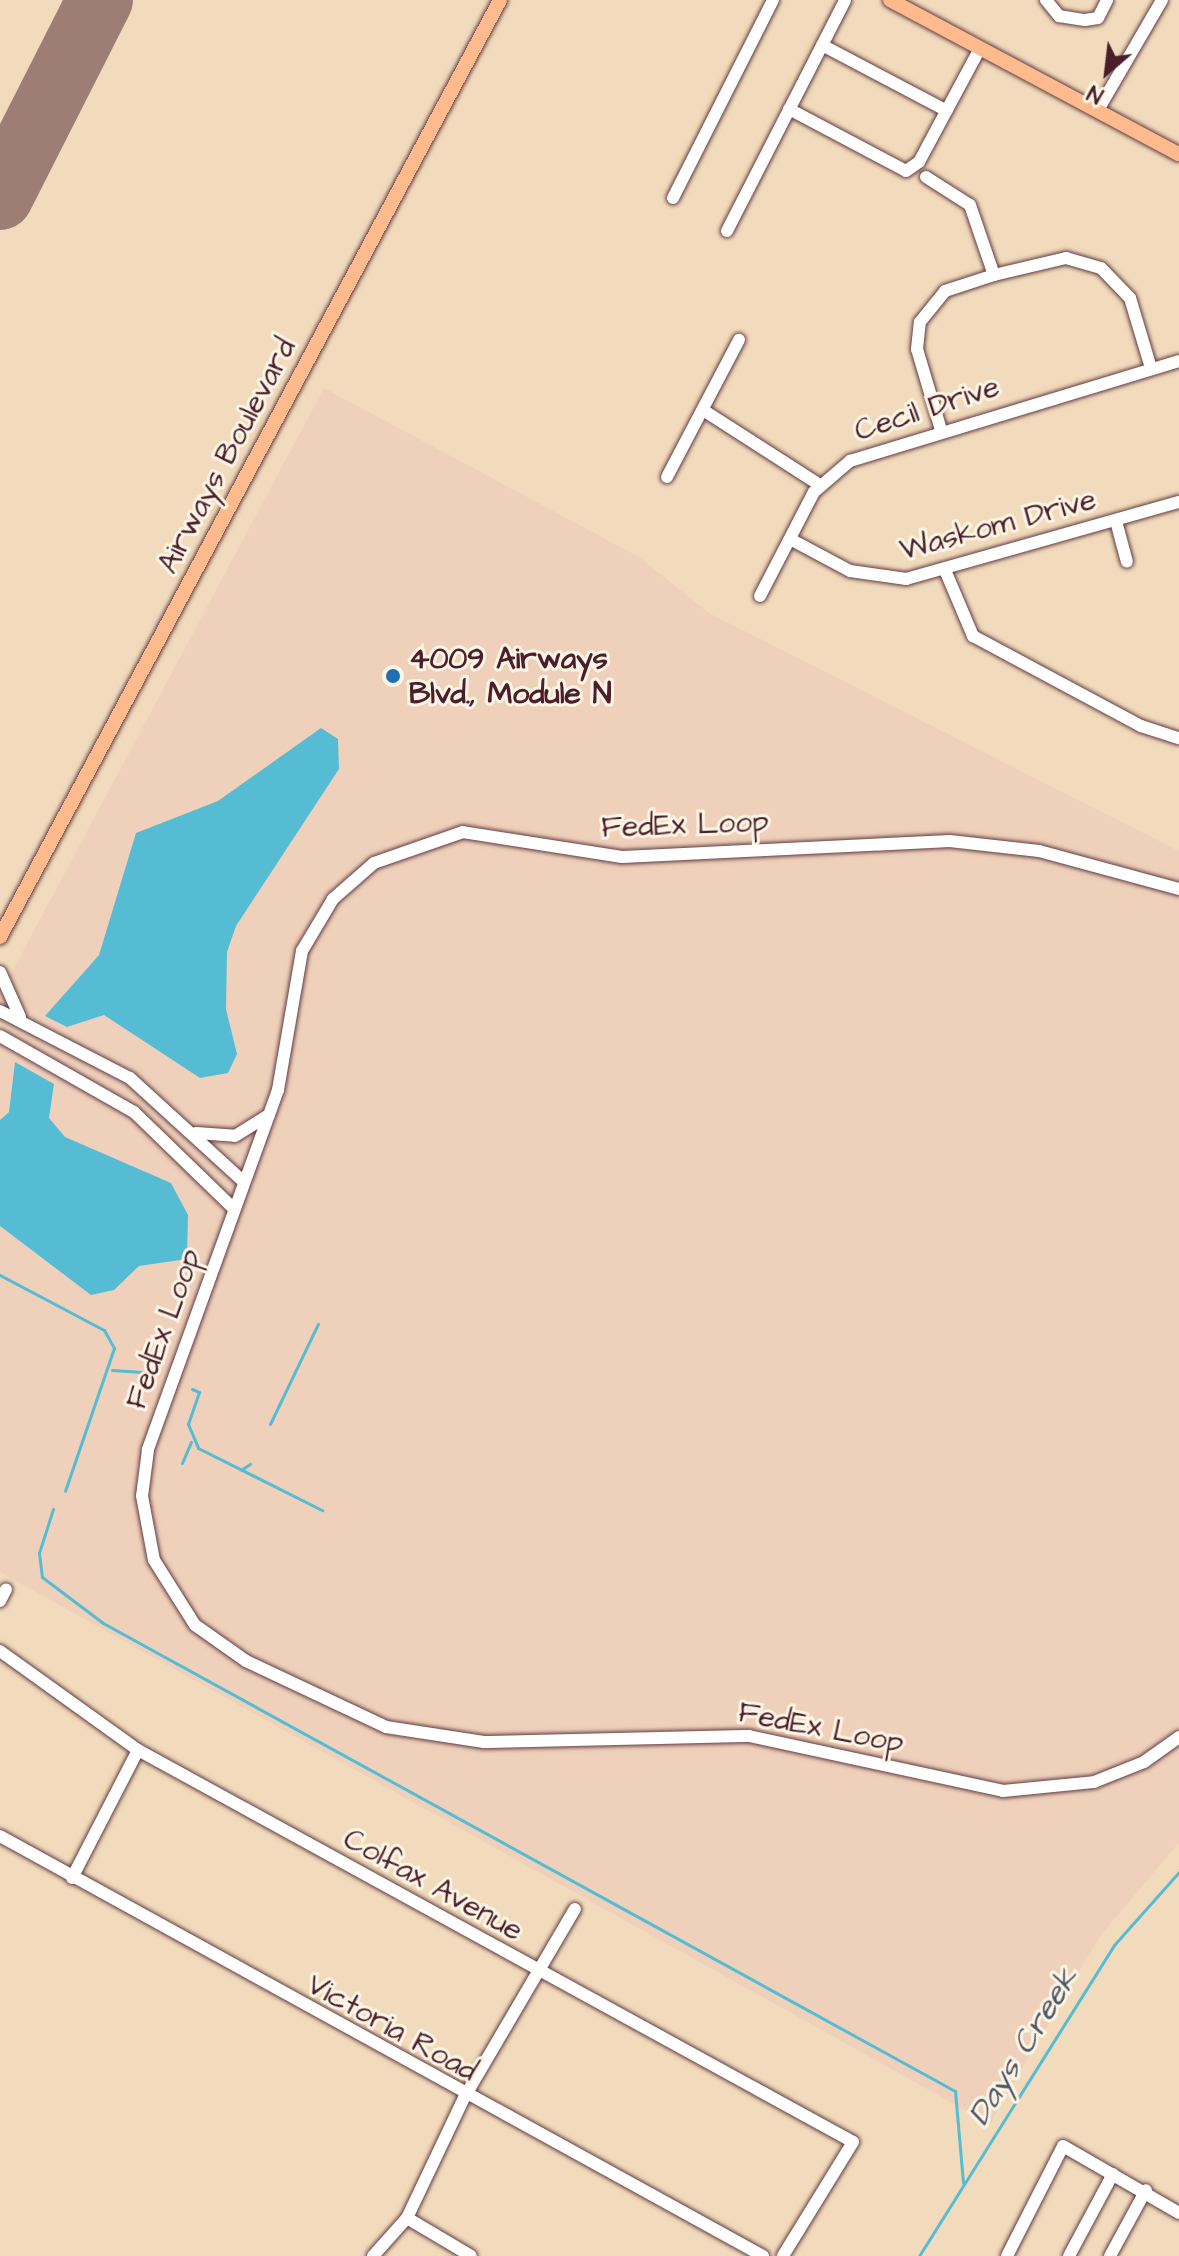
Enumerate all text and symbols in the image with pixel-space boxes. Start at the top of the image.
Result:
north arrow [1067,32,1147,112]
text: N [1082,77,1109,111]
street label: Airways Boulevard [150,333,304,579]
street label: Cecil Drive [850,369,1004,449]
street label: Waskom Drive [896,482,1100,568]
place label: 4009 Airways Blvd., Module N [409,641,612,712]
marker: 4009 Airways Blvd., Module N [384,667,402,685]
street label: FedEx Loop [601,804,769,846]
street label: FedEx Loop [118,1244,210,1414]
street label: FedEx Loop [735,1694,907,1762]
street label: Colfax Avenue [337,1821,529,1949]
water label: Days Creek [961,1961,1087,2133]
street label: Victoria Road [301,1967,483,2089]

